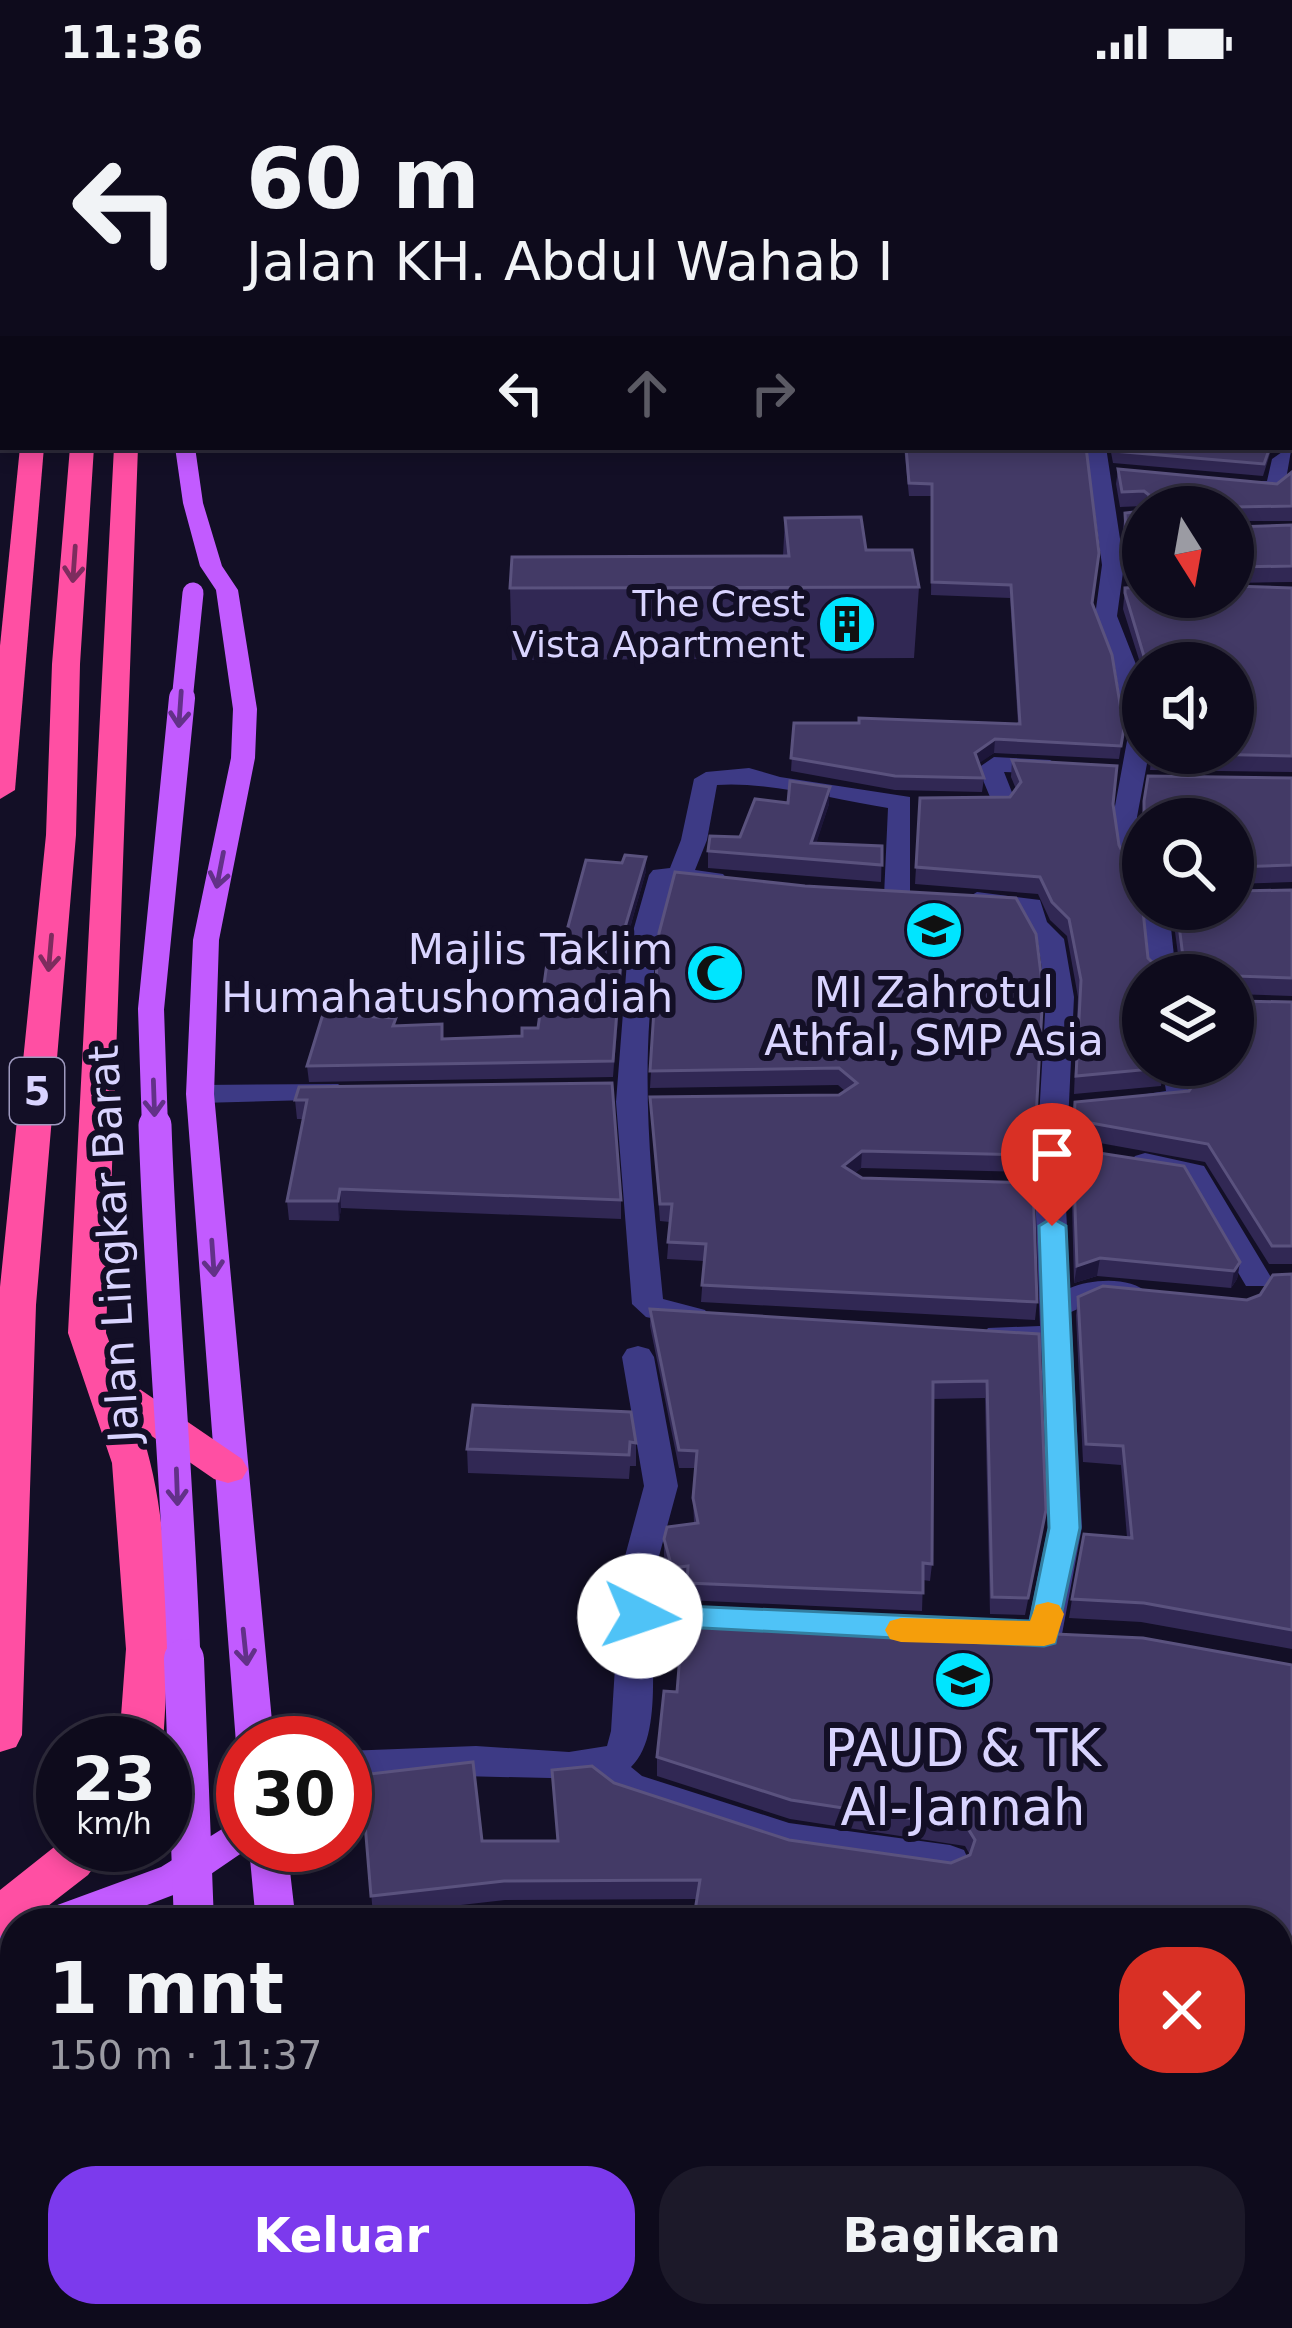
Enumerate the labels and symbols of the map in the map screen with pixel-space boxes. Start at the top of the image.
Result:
north arrow [1122,486,1254,618]
one-way arrow [62,544,85,583]
place label: The Crest Vista Apartment [512,583,805,665]
building icon: The Crest Vista Apartment [816,593,878,655]
one-way arrow [168,689,191,728]
one-way arrow [208,851,231,889]
school or university icon: MI Zahrotul Athfal, SMP Asia [903,899,965,961]
place label: Majlis Taklim Humahatushomadiah [221,925,673,1022]
one-way arrow [38,933,61,972]
mosque icon: Majlis Taklim Humahatushomadiah [684,942,746,1004]
place label: MI Zahrotul Athfal, SMP Asia [764,968,1104,1065]
street label: Jalan Lingkar Barat [79,1044,149,1447]
road number: 5 [10,1058,64,1124]
one-way arrow [143,1078,166,1117]
pin [1001,1103,1103,1226]
one-way arrow [201,1238,224,1277]
one-way arrow [166,1467,189,1506]
position arrow [577,1553,703,1679]
one-way arrow [234,1627,257,1666]
school or university icon: PAUD & TK Al-Jannah [932,1649,994,1711]
speed limit sign: 30 [216,1716,372,1872]
place label: PAUD & TK Al-Jannah [825,1719,1102,1837]

